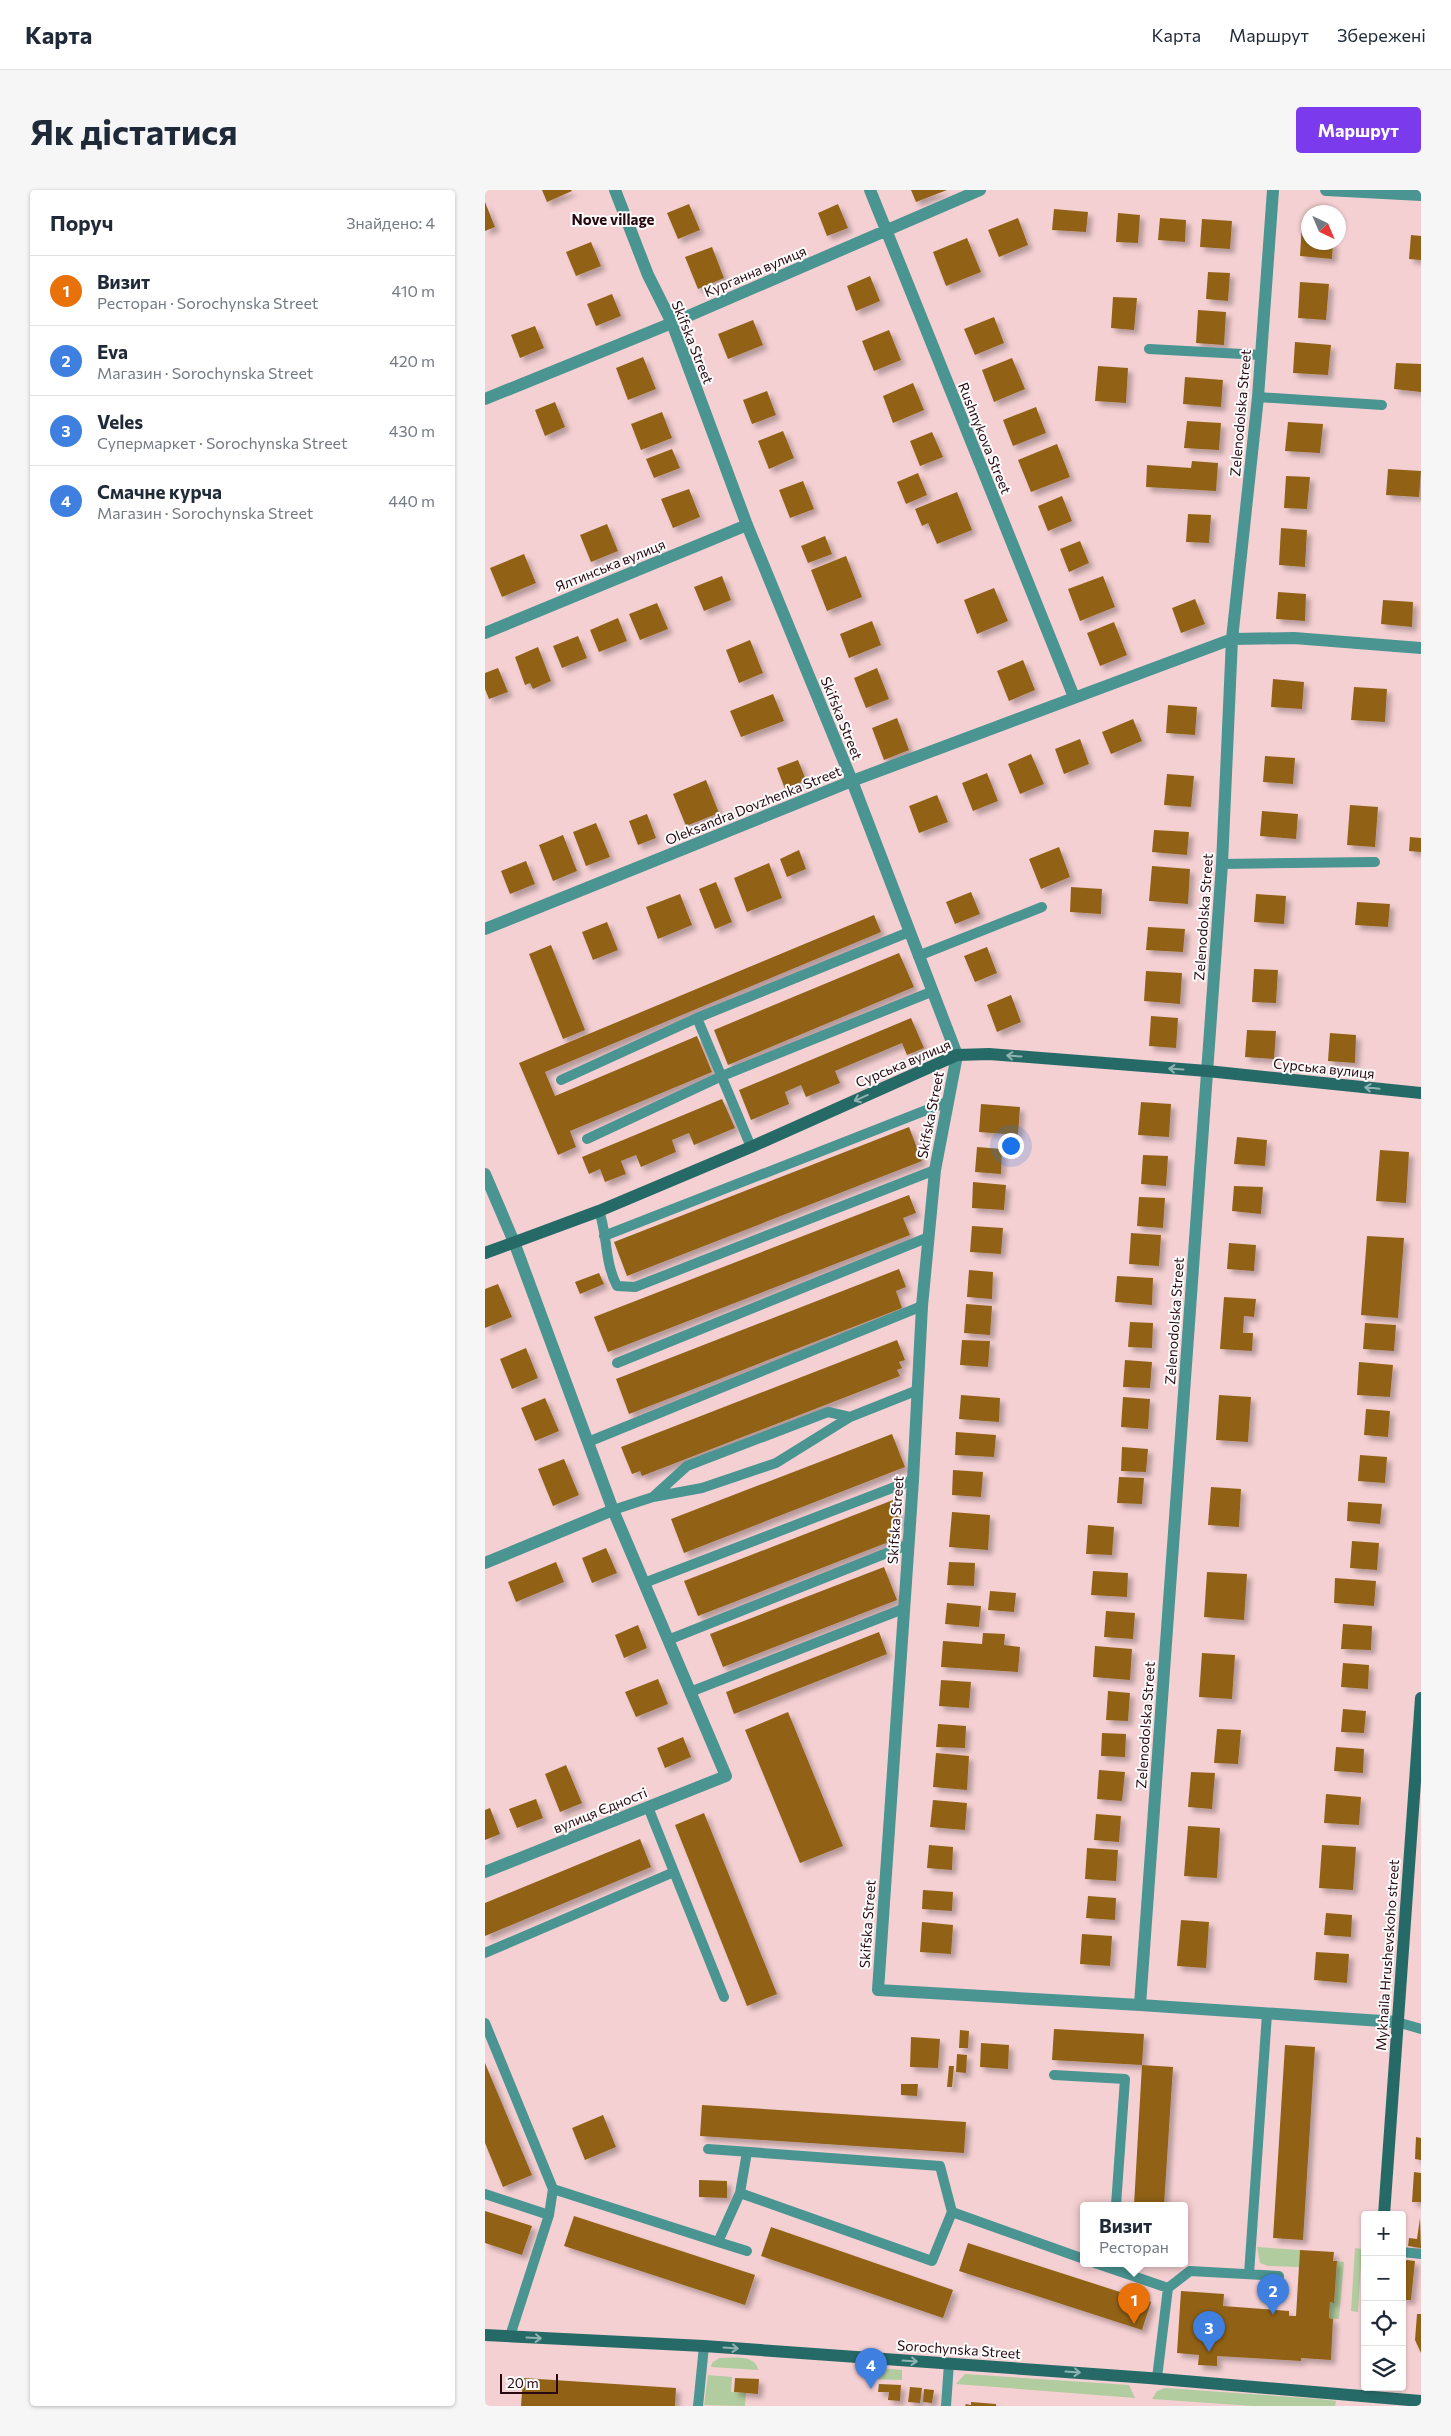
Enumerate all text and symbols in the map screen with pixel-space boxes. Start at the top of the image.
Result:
text: Карта [25,20,92,49]
text: Карта [1151,24,1201,46]
text: Маршрут [1229,24,1309,46]
text: Збережені [1337,24,1426,46]
button: Маршрут [1296,107,1421,153]
text: Як дістатися [30,109,238,152]
north arrow [1301,205,1346,250]
text: Поруч [50,210,113,235]
district label: Nove village [572,210,655,228]
text: Знайдено: 4 [346,213,435,232]
street label: Курганна вулиця [701,242,809,300]
text: Визит [97,270,150,293]
text: 1 [62,281,70,300]
text: 410 m [392,281,435,300]
text: Ресторан · Sorochynska Street [97,293,318,312]
street label: Skifska Street [669,298,718,386]
text: Eva [97,340,128,363]
street label: Zelenodolska Street [1226,348,1254,477]
text: 2 [61,351,71,370]
text: 420 m [389,351,435,370]
text: Магазин · Sorochynska Street [97,363,313,382]
street label: Rushnykova Street [955,380,1015,496]
text: Veles [97,410,143,433]
text: 3 [61,421,71,440]
text: 430 m [389,421,435,440]
text: Супермаркет · Sorochynska Street [97,433,348,452]
text: Смачне курча [97,480,222,503]
text: 4 [61,491,71,510]
text: 440 m [388,491,435,510]
text: Магазин · Sorochynska Street [97,503,313,522]
street label: Ялтинська вулиця [552,535,668,595]
street label: Skifska Street [818,674,867,762]
street label: Oleksandra Dovzhenka Street [662,762,844,848]
street label: Zelenodolska Street [1190,852,1216,981]
street label: Сурська вулиця [853,1035,953,1091]
one-way arrow [1006,1051,1022,1061]
street label: Сурська вулиця [1272,1054,1376,1082]
one-way arrow [1168,1064,1184,1073]
street label: Skifska Street [913,1070,947,1160]
one-way arrow [1365,1083,1381,1093]
one-way arrow [854,1093,869,1103]
your location [998,1133,1024,1159]
street label: Zelenodolska Street [1161,1256,1187,1385]
street label: Skifska Street [883,1475,907,1565]
street label: Zelenodolska Street [1132,1660,1158,1789]
street label: вулиця Єдності [551,1783,649,1837]
street label: Mykhaila Hrushevskoho street [1372,1858,1402,2051]
street label: Skifska Street [855,1879,879,1969]
popup [1080,2202,1188,2267]
map controls [1361,2211,1406,2391]
button: + [1361,2211,1406,2256]
text: Визит [1099,2214,1152,2237]
text: Ресторан [1099,2237,1169,2256]
button: − [1361,2256,1406,2301]
pin: 2 [1257,2274,1289,2315]
pin: 1 [1118,2283,1150,2324]
button: locate [1361,2301,1406,2346]
pin: 3 [1193,2311,1225,2352]
one-way arrow [525,2333,541,2342]
street label: Sorochynska Street [897,2336,1022,2362]
one-way arrow [723,2343,739,2352]
button: layers [1361,2346,1406,2391]
pin: 4 [855,2348,887,2389]
one-way arrow [902,2356,918,2365]
one-way arrow [1064,2368,1080,2377]
scale bar [500,2371,557,2394]
text: 20 m [507,2374,539,2391]

